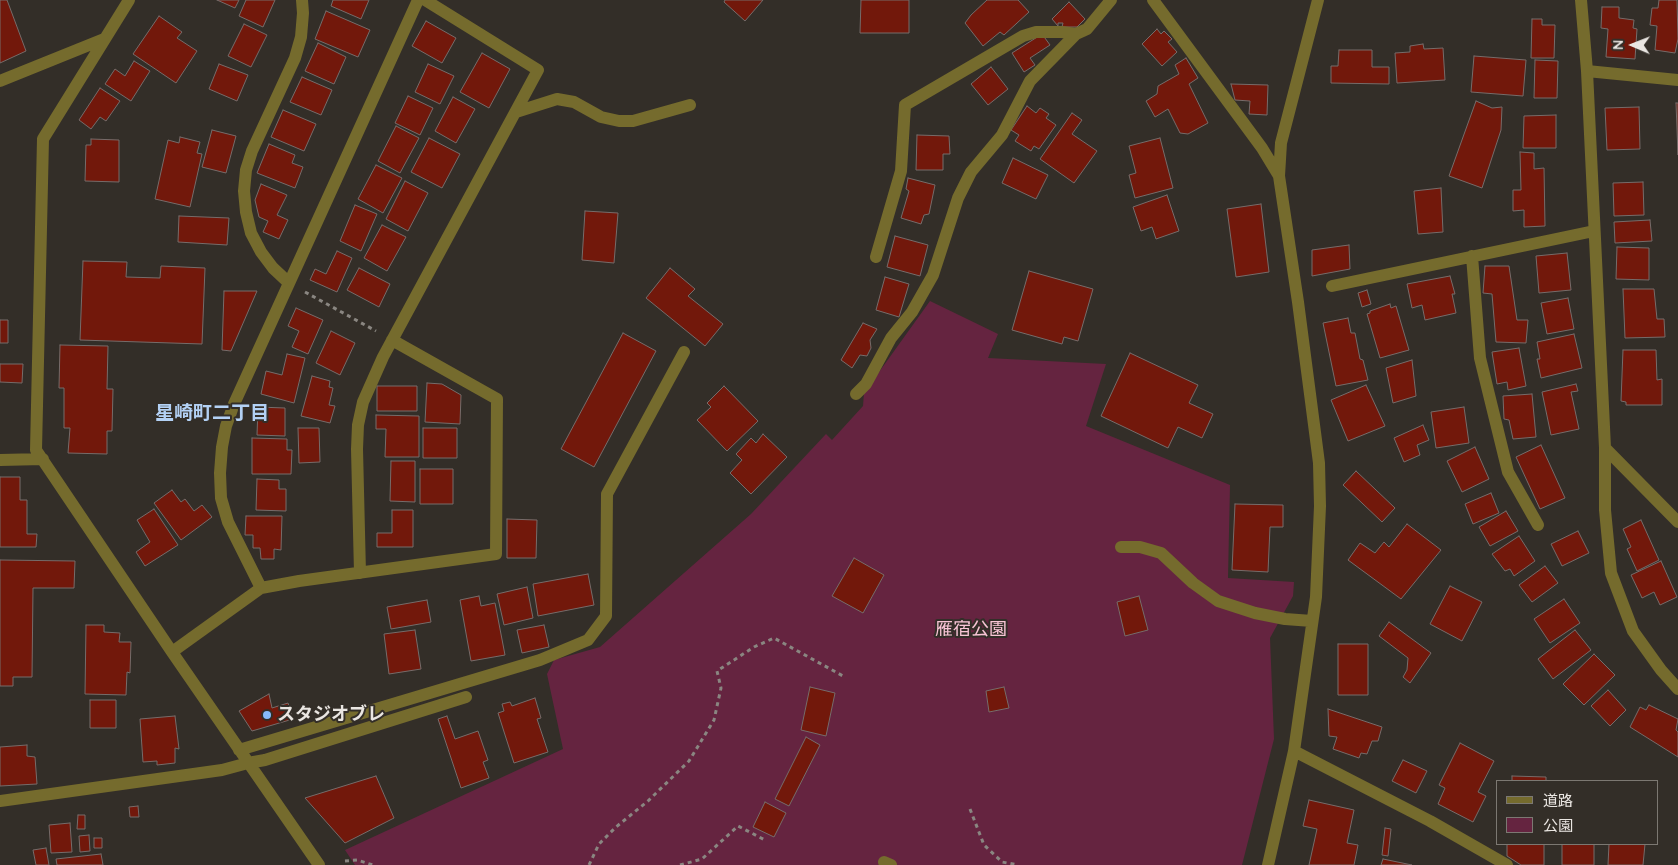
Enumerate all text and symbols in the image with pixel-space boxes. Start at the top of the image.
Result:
north arrow [1608,20,1658,70]
text: N [1609,39,1627,50]
district label: 星崎町二丁目 [155,402,269,424]
park label: 雁宿公園 [935,619,1007,641]
place label: スタジオブレ [277,704,385,726]
marker: スタジオブレ [261,709,273,721]
legend [1496,780,1658,845]
text: 道路 [1543,791,1573,810]
text: 公園 [1543,816,1573,835]

